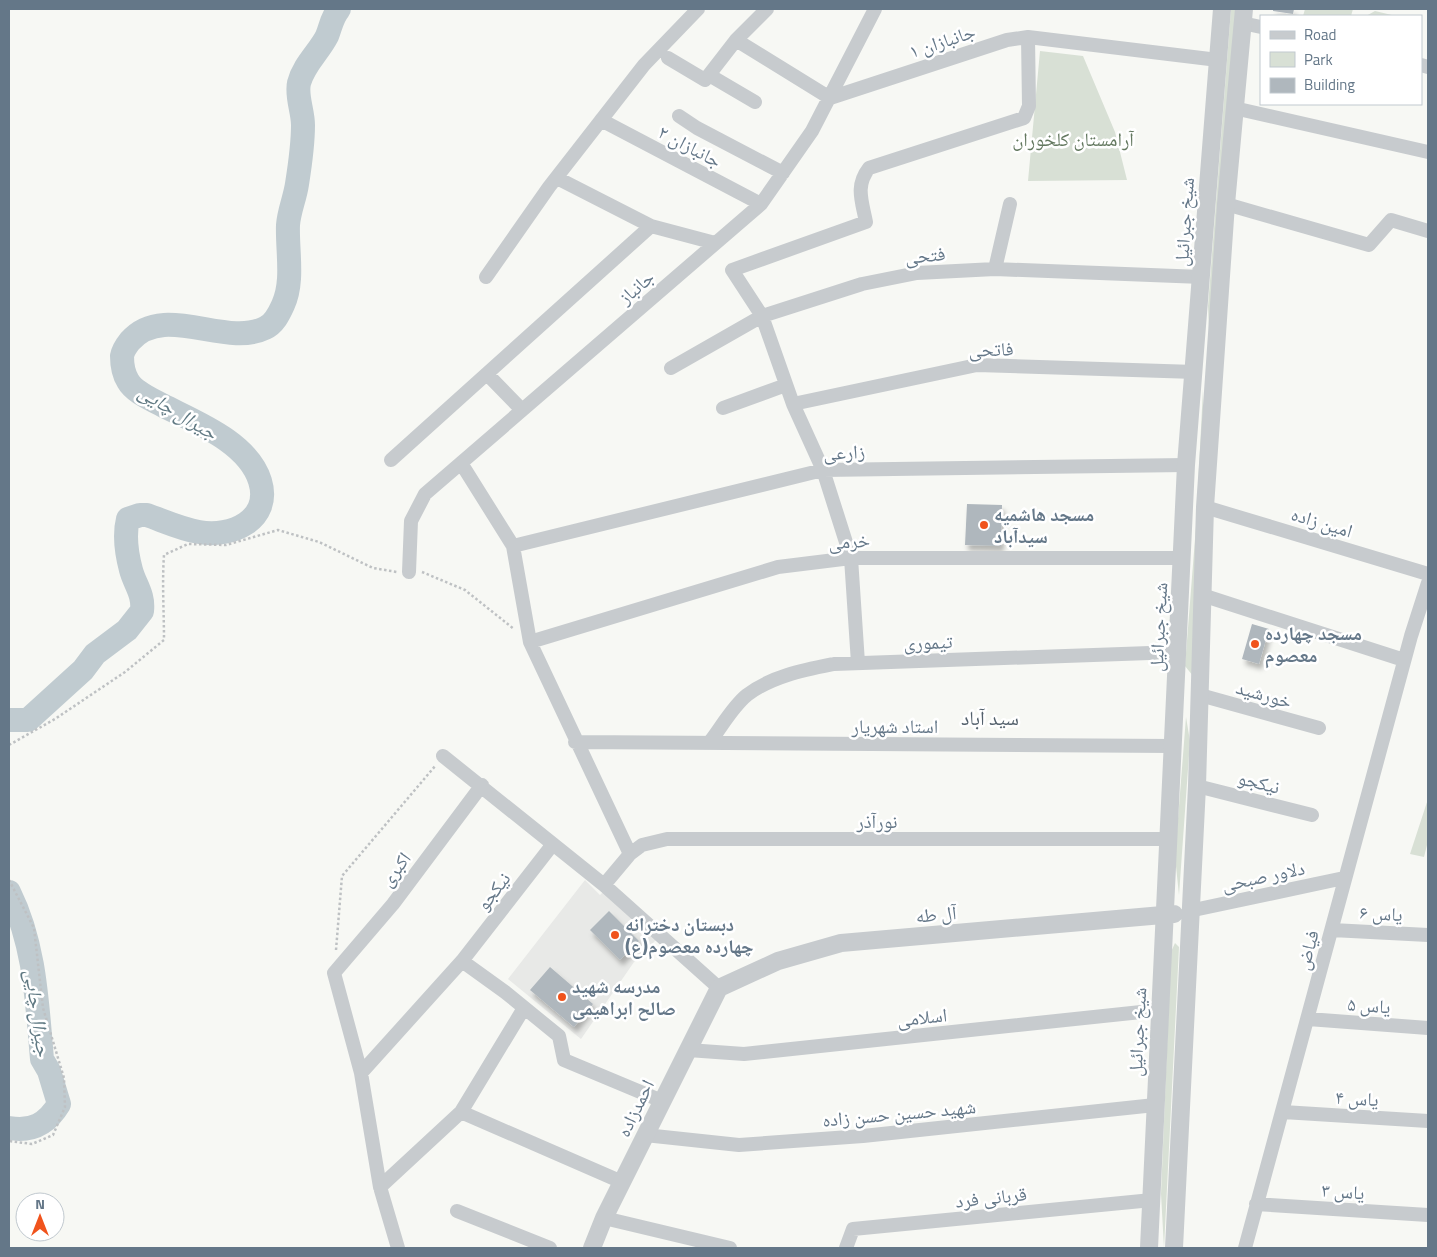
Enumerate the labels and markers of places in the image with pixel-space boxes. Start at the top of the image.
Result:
place label: مسجد هاشمیه سیدآباد [994,499,1094,550]
marker: مسجد هاشمیه سیدآباد [978,519,990,531]
place label: مسجد چهارده معصوم [1265,618,1362,669]
marker: مسجد چهارده معصوم [1249,638,1261,650]
place label: دبستان دخترانه چهارده معصوم(ع) [625,909,754,960]
marker: دبستان دخترانه چهارده معصوم(ع) [609,929,621,941]
place label: مدرسه شهید صالح ابراهیمی [572,971,676,1022]
marker: مدرسه شهید صالح ابراهیمی [556,991,568,1003]

